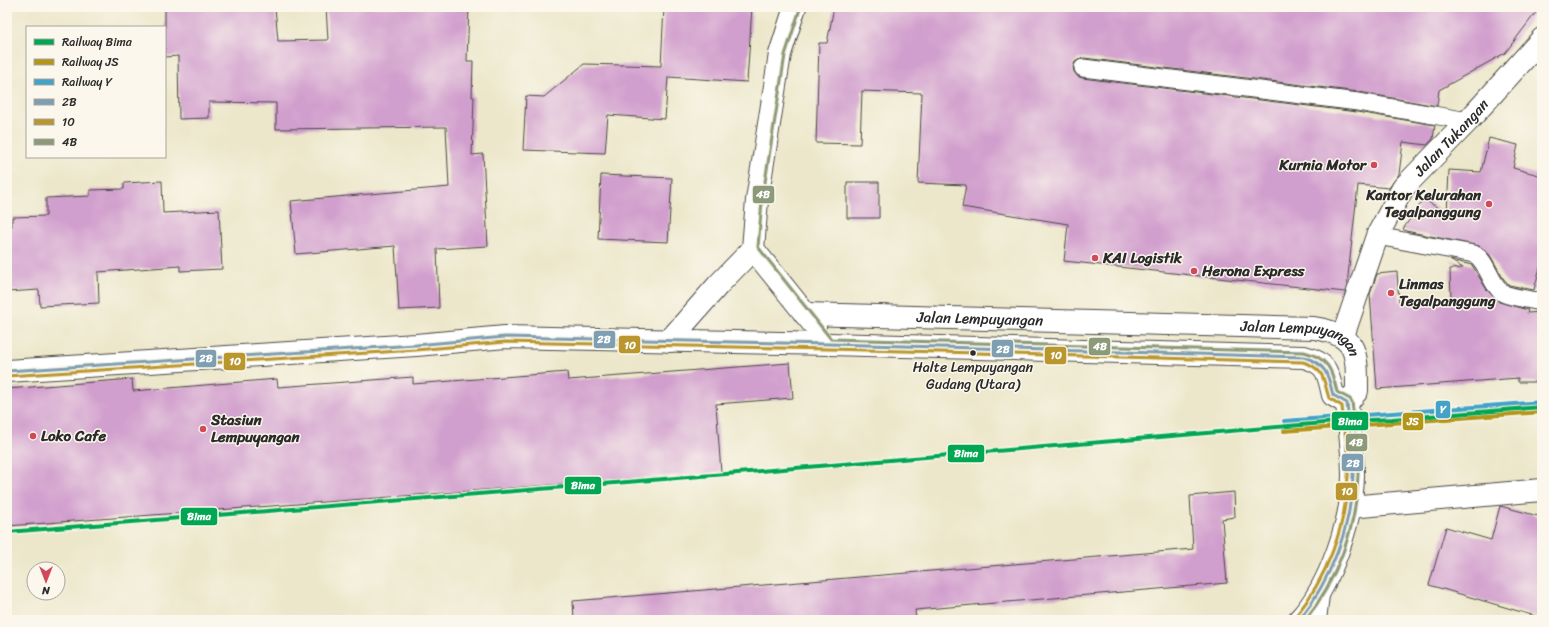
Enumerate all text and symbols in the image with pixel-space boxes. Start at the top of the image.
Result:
legend [26,26,166,158]
text: Railway Bima [62,31,133,53]
text: Railway JS [62,51,119,73]
text: Railway Y [62,71,114,93]
text: 2B [62,91,77,113]
street label: Jalan Tukangan [1407,93,1495,184]
text: 10 [62,111,75,133]
text: 4B [62,131,78,153]
place label: Kurnia Motor [1278,152,1368,178]
marker: Kurnia Motor [1369,160,1379,170]
place label: Kantor Kelurahan Tegalpanggung [1365,182,1482,225]
line badge: 4B [752,185,775,204]
text: 4B [755,185,770,204]
marker: Kantor Kelurahan Tegalpanggung [1484,199,1494,209]
place label: KAI Logistik [1102,245,1183,271]
marker: KAI Logistik [1090,253,1100,263]
place label: Herona Express [1201,258,1306,284]
marker: Herona Express [1189,266,1199,276]
place label: Linmas Tegalpanggung [1399,271,1496,314]
marker: Linmas Tegalpanggung [1386,288,1396,298]
street label: Jalan Lempuyangan [915,304,1044,334]
street label: Jalan Lempuyangan [1239,313,1367,360]
line badge: 2B [593,330,616,349]
text: 2B [596,330,611,349]
line badge: 10 [618,335,641,354]
text: 10 [624,336,636,355]
line badge: 4B [1088,337,1111,356]
text: 4B [1092,337,1107,356]
line badge: 2B [991,339,1014,358]
text: 2B [995,340,1010,359]
line badge: 10 [1044,346,1067,365]
text: 10 [1050,346,1062,365]
marker: Halte Lempuyangan Gudang (Utara) [968,348,978,358]
line badge: 2B [195,349,217,368]
text: 2B [198,349,213,368]
line badge: 10 [223,352,246,371]
text: 10 [229,352,241,371]
place label: Halte Lempuyangan Gudang (Utara) [913,355,1034,397]
line badge: Y [1435,400,1451,419]
text: Y [1440,400,1447,419]
place label: Stasiun Lempuyangan [210,407,301,450]
line badge: Bima [1331,411,1369,431]
text: Bima [1338,412,1362,431]
line badge: JS [1402,412,1424,431]
text: JS [1406,412,1419,431]
place label: Loko Cafe [41,423,106,449]
marker: Stasiun Lempuyangan [198,424,208,434]
marker: Loko Cafe [28,431,38,441]
line badge: 4B [1345,433,1368,452]
text: 4B [1348,433,1363,452]
line badge: Bima [947,444,985,463]
text: Bima [954,444,978,463]
line badge: 2B [1341,453,1364,472]
text: 2B [1345,454,1360,473]
line badge: Bima [564,476,602,495]
text: Bima [571,476,595,495]
line badge: 10 [1335,482,1358,501]
text: 10 [1341,482,1353,501]
line badge: Bima [180,507,218,526]
text: Bima [187,507,211,526]
north arrow [26,561,66,601]
text: N [42,581,51,600]

